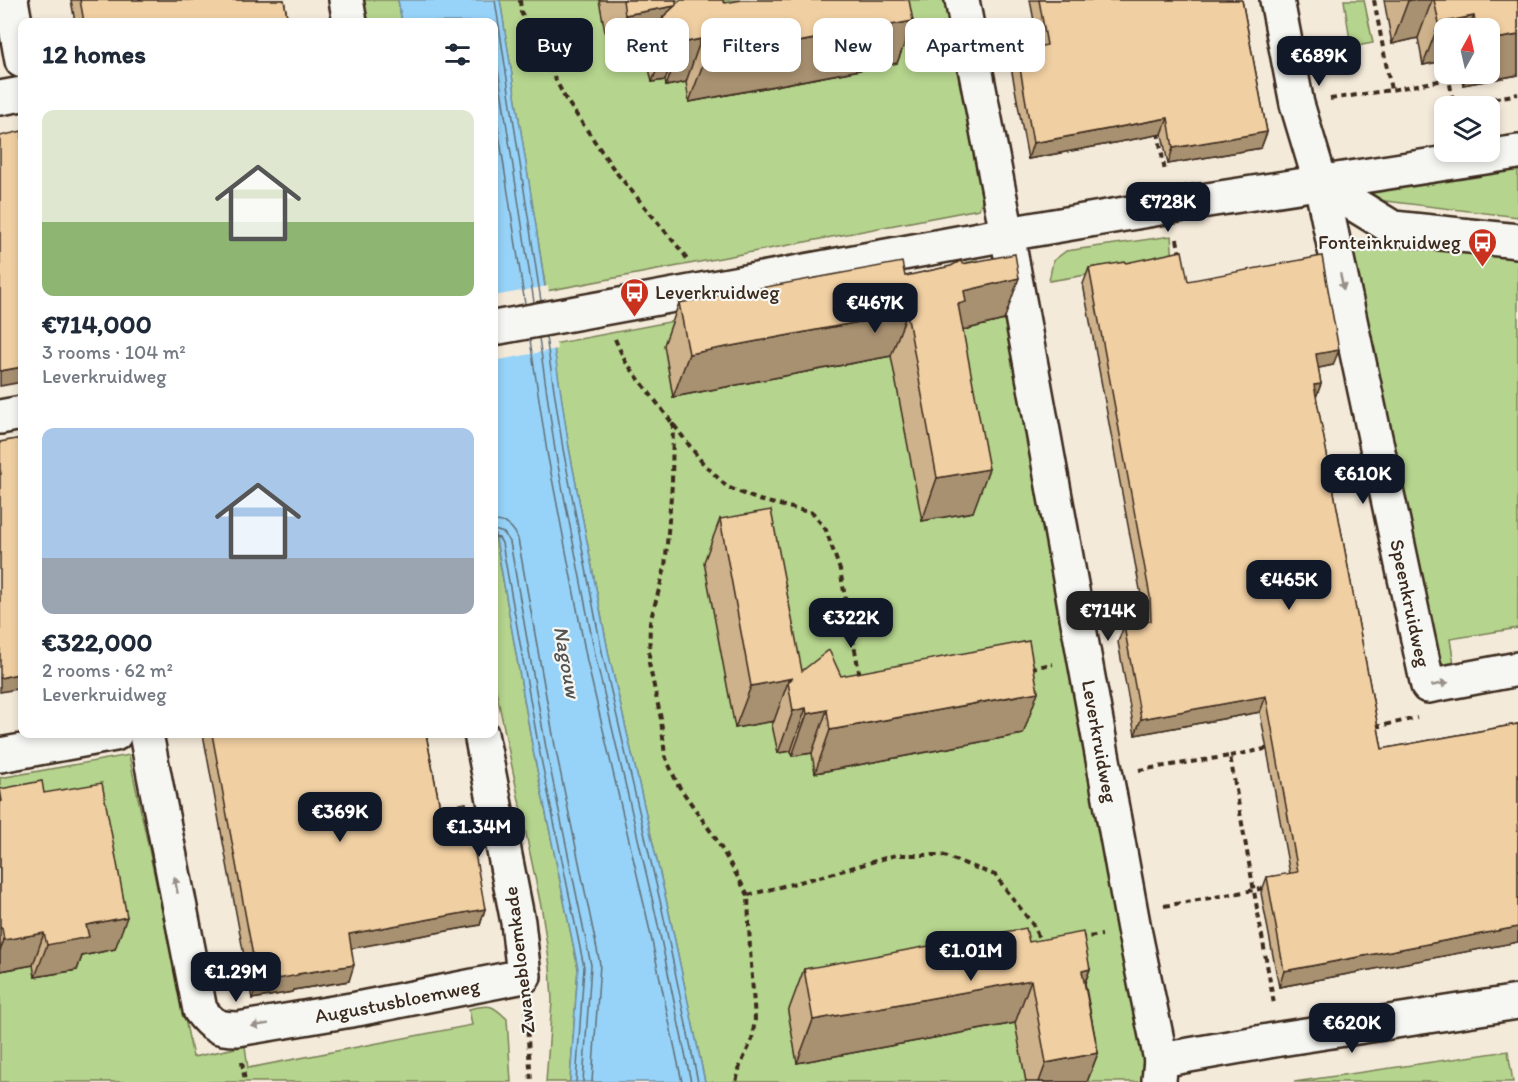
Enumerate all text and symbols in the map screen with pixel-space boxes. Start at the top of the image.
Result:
chip: Buy [516,18,593,72]
chip: Rent [605,18,689,72]
chip: Filters [701,18,801,72]
chip: New [813,18,893,72]
chip: Apartment [905,18,1045,72]
north arrow [1434,18,1500,84]
map controls [1434,18,1500,162]
pin: €689K [1277,36,1361,87]
text: 12 homes [42,38,146,70]
icon: filters [441,38,474,71]
text: €689K [1291,43,1347,67]
button: layers [1434,96,1500,162]
icon: home [204,149,312,257]
pin: €728K [1126,182,1210,233]
text: €728K [1140,189,1196,213]
bus stop icon: Fonteinkruidweg [1466,226,1498,268]
place label: Fonteinkruidweg [1318,230,1462,254]
one-way arrow [1338,273,1347,292]
bus stop icon: Leverkruidweg [618,276,650,318]
place label: Leverkruidweg [655,280,780,304]
pin: €467K [833,283,917,334]
text: €467K [847,290,903,314]
text: €714,000 [42,308,152,340]
text: 3 rooms · 104 m² [42,340,186,364]
text: Leverkruidweg [42,364,167,388]
pin: €610K [1321,454,1405,505]
text: €610K [1335,461,1391,485]
icon: home [204,467,312,575]
street label: Speenkruidweg [1385,537,1436,670]
pin: €465K [1247,560,1331,611]
text: €465K [1260,567,1318,591]
pin: €714K [1066,591,1150,642]
pin: €322K [809,598,893,649]
text: €714K [1080,598,1136,622]
text: €322K [823,605,879,629]
water label: Nagouw [549,624,586,701]
text: €322,000 [42,626,153,658]
text: 2 rooms · 62 m² [42,658,173,682]
street label: Leverkruidweg [1077,678,1123,805]
one-way arrow [1431,679,1450,688]
text: Leverkruidweg [42,682,167,706]
pin: €369K [298,792,382,843]
text: €369K [312,799,368,823]
pin: €1.34M [430,807,528,858]
text: €1.34M [447,814,511,838]
one-way arrow [171,875,180,894]
street label: Zwanebloemkade [498,885,540,1035]
pin: €1.01M [922,931,1020,982]
text: €1.01M [940,938,1002,962]
pin: €1.29M [187,952,285,1003]
text: €1.29M [205,959,267,983]
street label: Augustusbloemweg [313,973,483,1028]
pin: €620K [1310,1003,1394,1054]
text: €620K [1323,1010,1381,1034]
one-way arrow [250,1021,269,1030]

